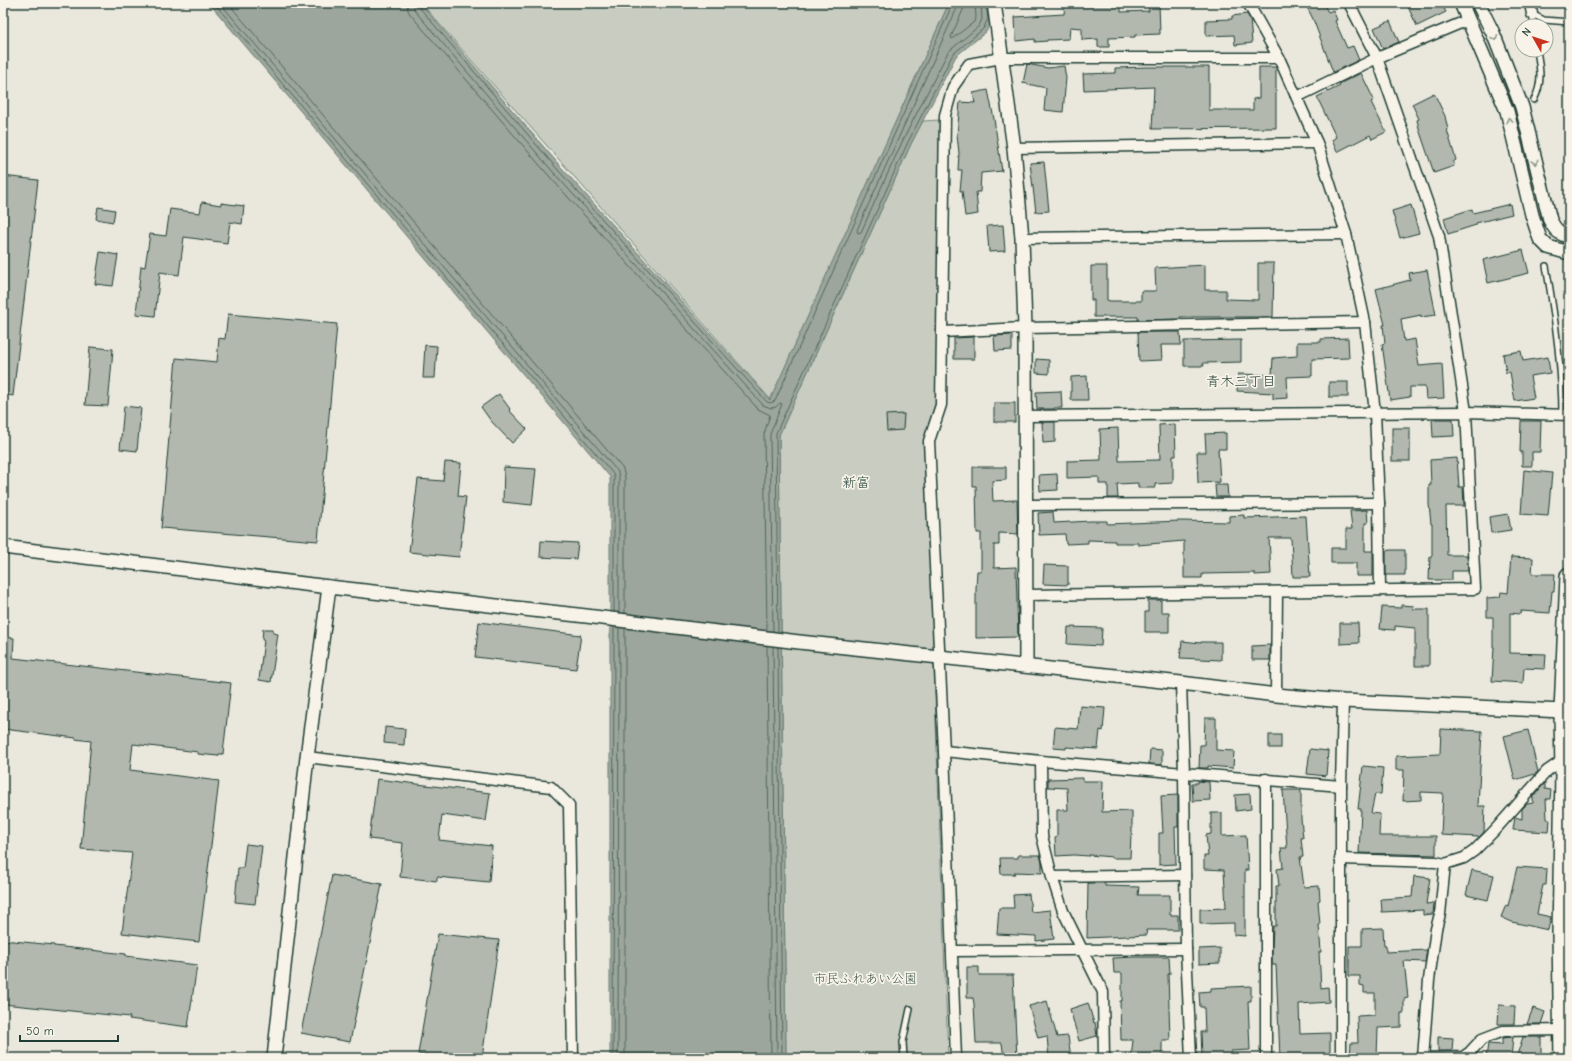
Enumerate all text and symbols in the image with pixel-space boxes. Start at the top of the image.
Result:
north arrow [1514,18,1554,58]
text: N [1519,25,1534,39]
one-way arrow [1490,34,1498,42]
one-way arrow [1505,117,1514,124]
one-way arrow [1531,158,1539,165]
district label: 青木三丁目 [1206,373,1276,390]
district label: 新富 [842,474,870,491]
park label: 市民ふれあい公園 [813,971,917,986]
scale bar [20,1017,118,1043]
text: 50 m [26,1024,54,1038]

